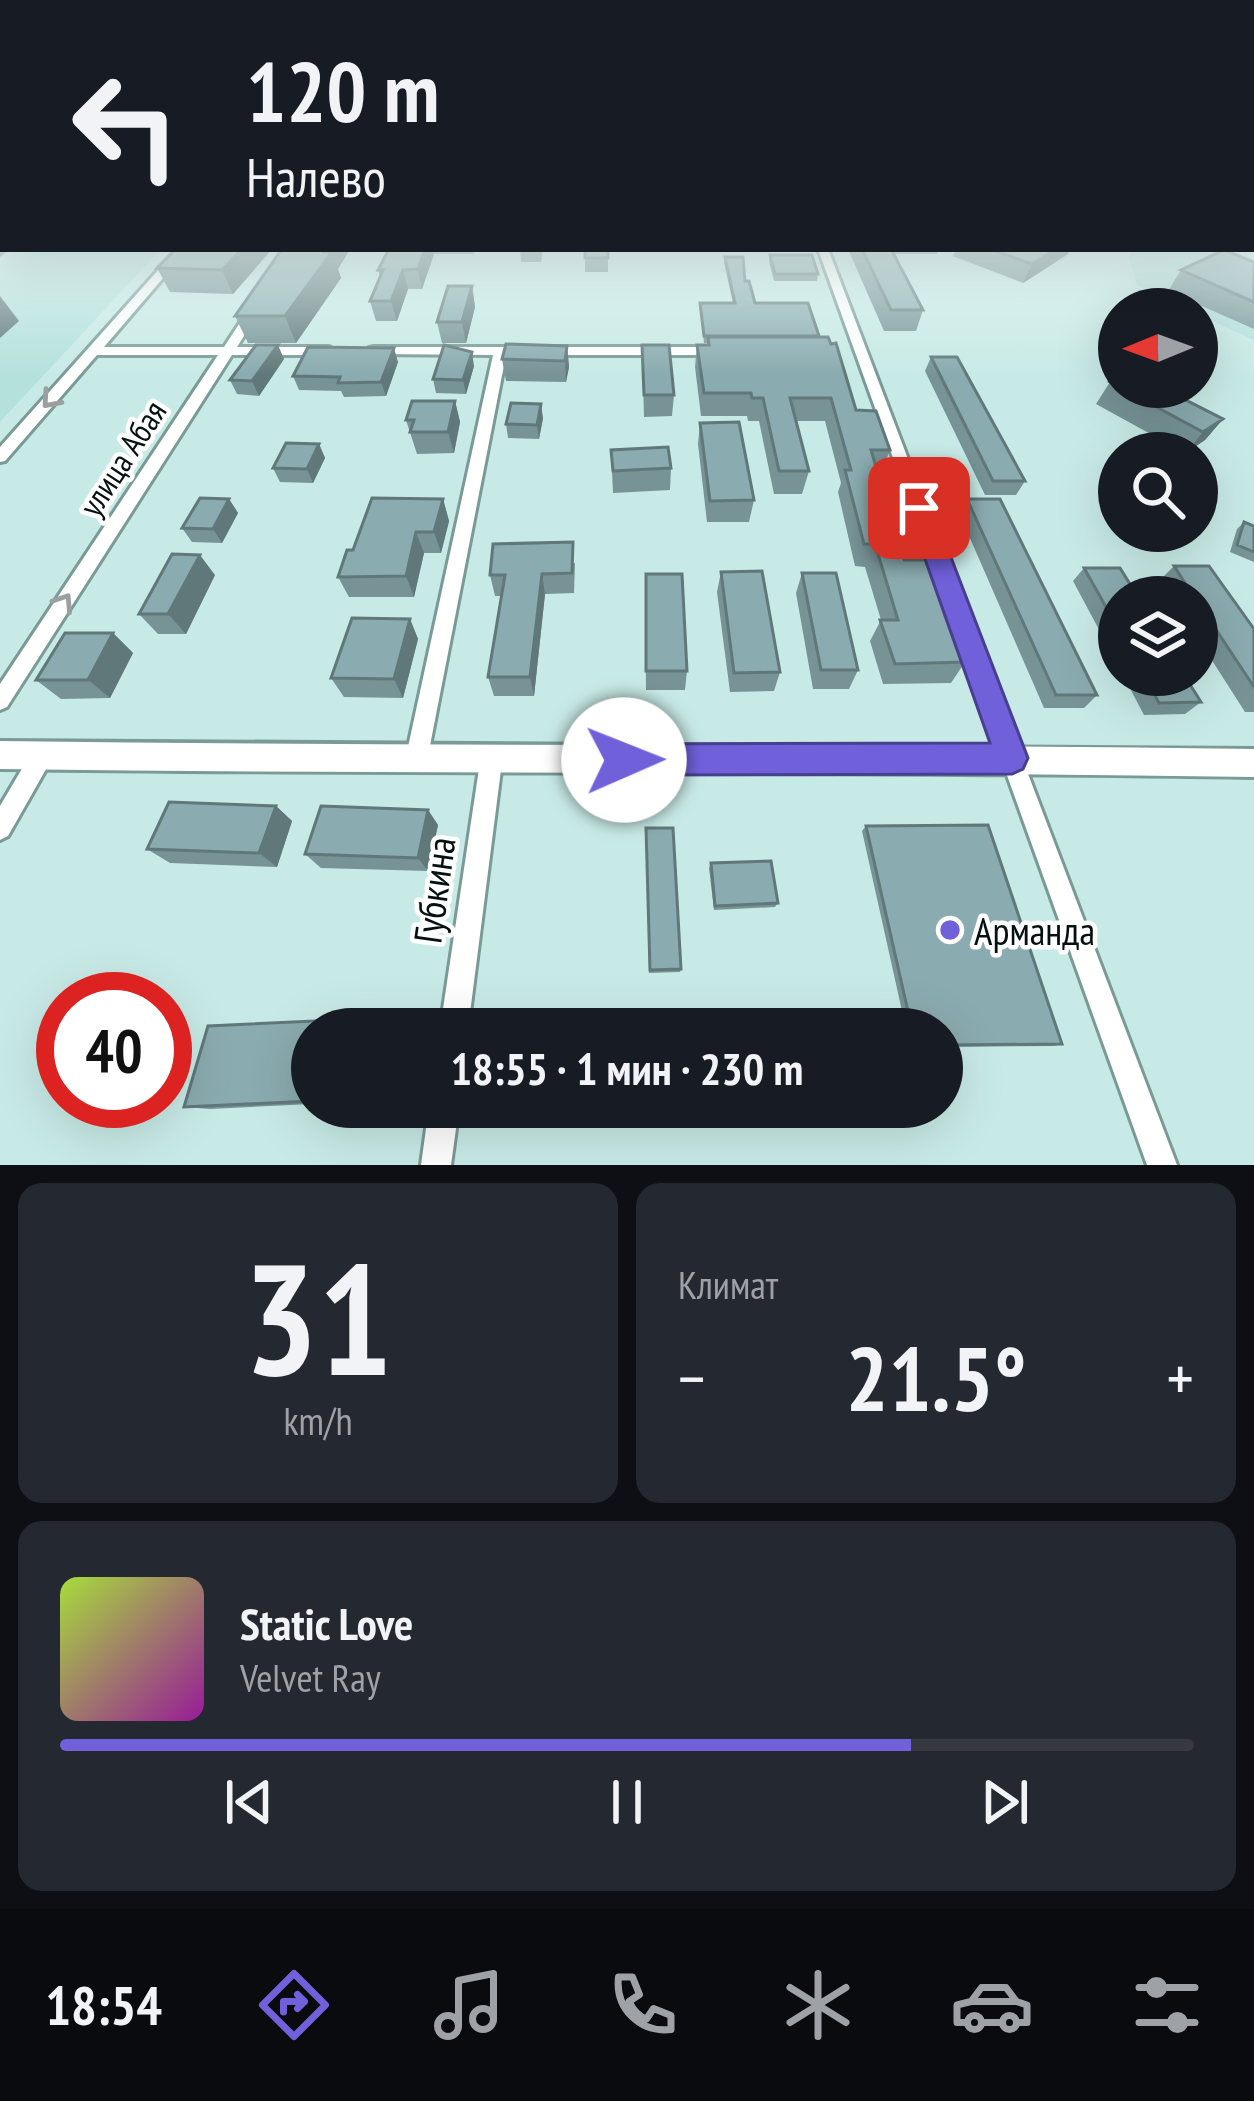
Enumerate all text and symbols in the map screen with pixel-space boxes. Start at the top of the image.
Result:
text: 120 m [246,36,439,145]
icon: left [48,48,204,204]
text: Налево [246,142,386,212]
north arrow [1098,288,1218,408]
map controls [1098,288,1218,696]
one-way arrow [43,386,64,408]
street label: улица Абая [69,392,175,524]
button: search [1098,432,1218,552]
pin [868,457,970,559]
icon: arrive [886,475,952,541]
button: layers [1098,576,1218,696]
one-way arrow [49,594,71,616]
position arrow [561,697,687,823]
street label: Губкина [401,834,467,946]
place label: Арманда [974,905,1095,956]
marker: Арманда [937,917,963,943]
speed limit sign: 40 [36,972,192,1128]
text: 18:55 · 1 мин · 230 m [451,1039,803,1097]
text: 31 [243,1216,393,1418]
text: Климат [678,1259,778,1310]
text: 21.5° [846,1319,1026,1436]
text: − [678,1335,705,1420]
text: + [1167,1335,1194,1420]
text: km/h [283,1395,353,1446]
text: Static Love [240,1594,413,1652]
text: Velvet Ray [240,1652,381,1703]
icon: previous [216,1769,282,1835]
icon: pause [594,1769,660,1835]
icon: next [972,1769,1038,1835]
icon: directions [252,1963,336,2047]
icon: music [427,1963,511,2047]
icon: phone [601,1963,685,2047]
icon: climate [776,1963,860,2047]
icon: car [950,1963,1034,2047]
icon: filters [1125,1963,1209,2047]
text: 18:54 [45,1970,162,2040]

